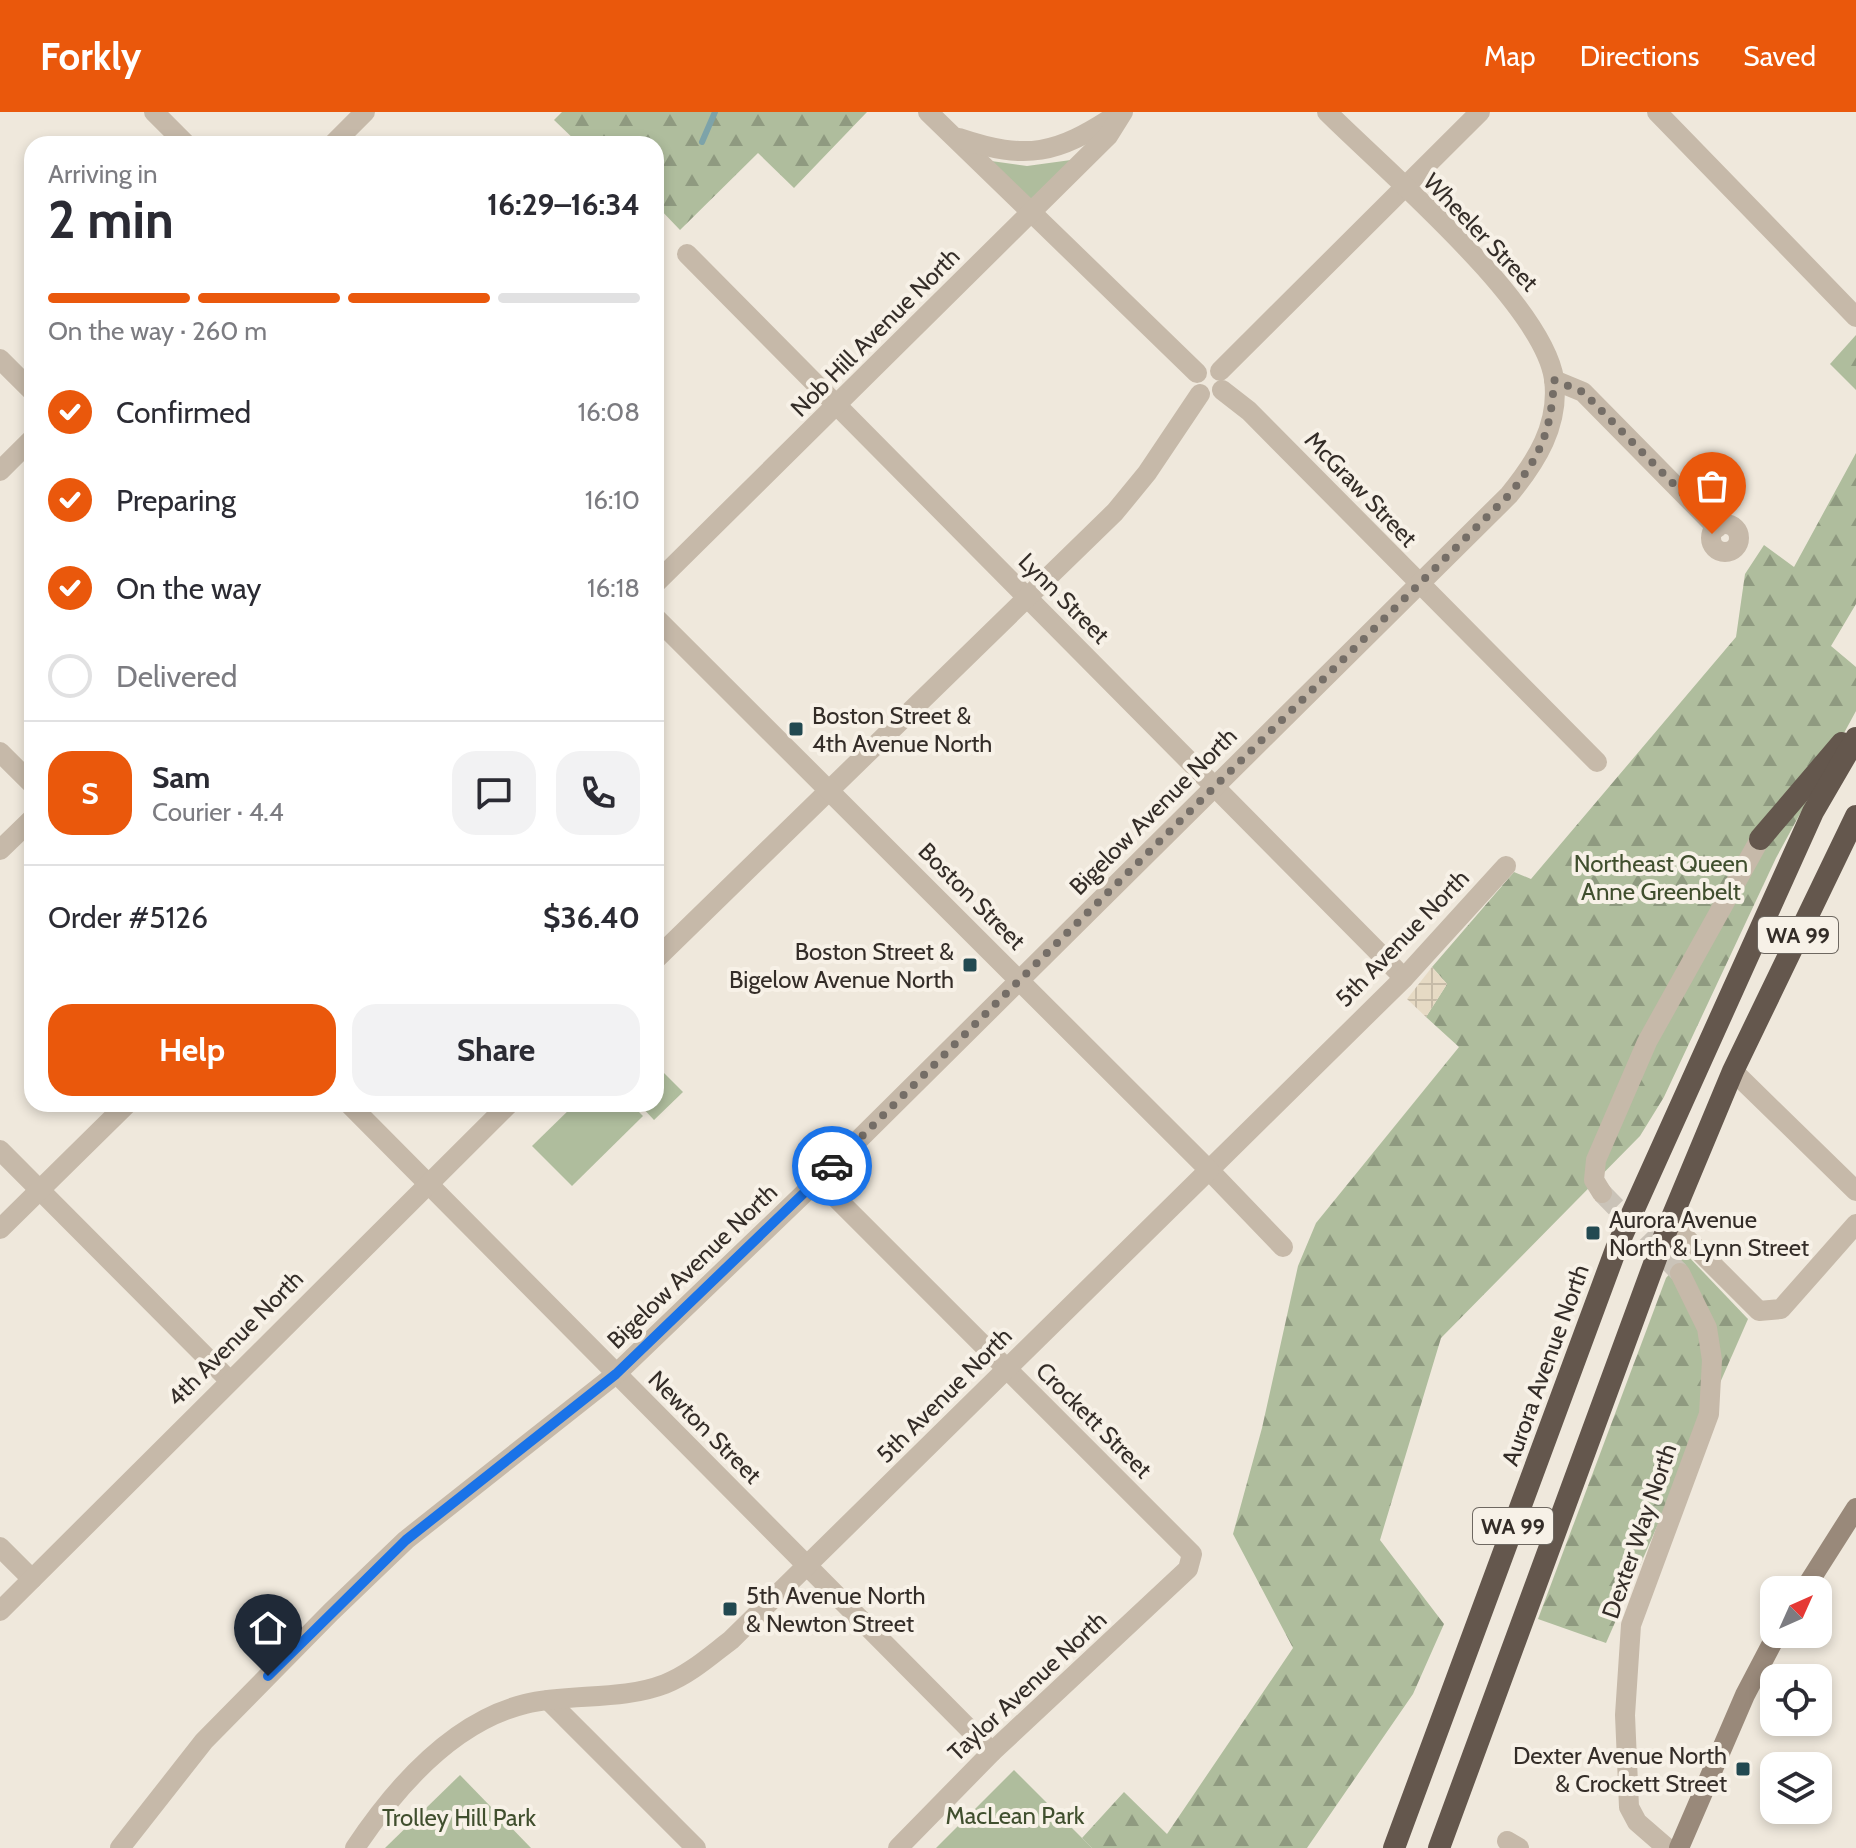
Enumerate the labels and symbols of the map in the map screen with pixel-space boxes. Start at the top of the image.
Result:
street label: Wheeler Street [1417,167,1545,297]
street label: Nob Hill Avenue North [784,241,966,423]
street label: McGraw Street [1299,425,1423,553]
pin [1678,452,1746,534]
street label: Lynn Street [1013,547,1115,649]
place label: Boston Street & 4th Avenue North [812,701,992,758]
marker: Boston Street & 4th Avenue North [787,720,805,738]
street label: Bigelow Avenue North [1063,721,1243,901]
street label: Boston Street [913,837,1031,955]
park label: Northeast Queen Anne Greenbelt [1574,849,1748,906]
street label: 5th Avenue North [1329,863,1475,1013]
road number: WA 99 [1758,917,1838,953]
place label: Boston Street & Bigelow Avenue North [729,937,954,994]
marker: Boston Street & Bigelow Avenue North [961,956,979,974]
courier [792,1126,872,1206]
street label: Bigelow Avenue North [601,1177,783,1355]
place label: Aurora Avenue North & Lynn Street [1609,1205,1809,1262]
marker: Aurora Avenue North & Lynn Street [1584,1224,1602,1242]
street label: Aurora Avenue North [1495,1261,1595,1469]
street label: 4th Avenue North [161,1264,309,1412]
street label: 5th Avenue North [870,1321,1018,1469]
street label: Crockett Street [1030,1356,1158,1484]
street label: Newton Street [642,1364,768,1490]
street label: Dexter Way North [1596,1440,1682,1622]
road number: WA 99 [1473,1508,1553,1544]
north arrow [1760,1576,1832,1648]
place label: 5th Avenue North & Newton Street [746,1581,925,1638]
pin [234,1594,302,1676]
marker: 5th Avenue North & Newton Street [721,1600,739,1618]
street label: Taylor Avenue North [942,1605,1112,1767]
place label: Dexter Avenue North & Crockett Street [1513,1741,1727,1798]
marker: Dexter Avenue North & Crockett Street [1734,1760,1752,1778]
park label: MacLean Park [945,1801,1085,1830]
park label: Trolley Hill Park [382,1803,536,1832]

